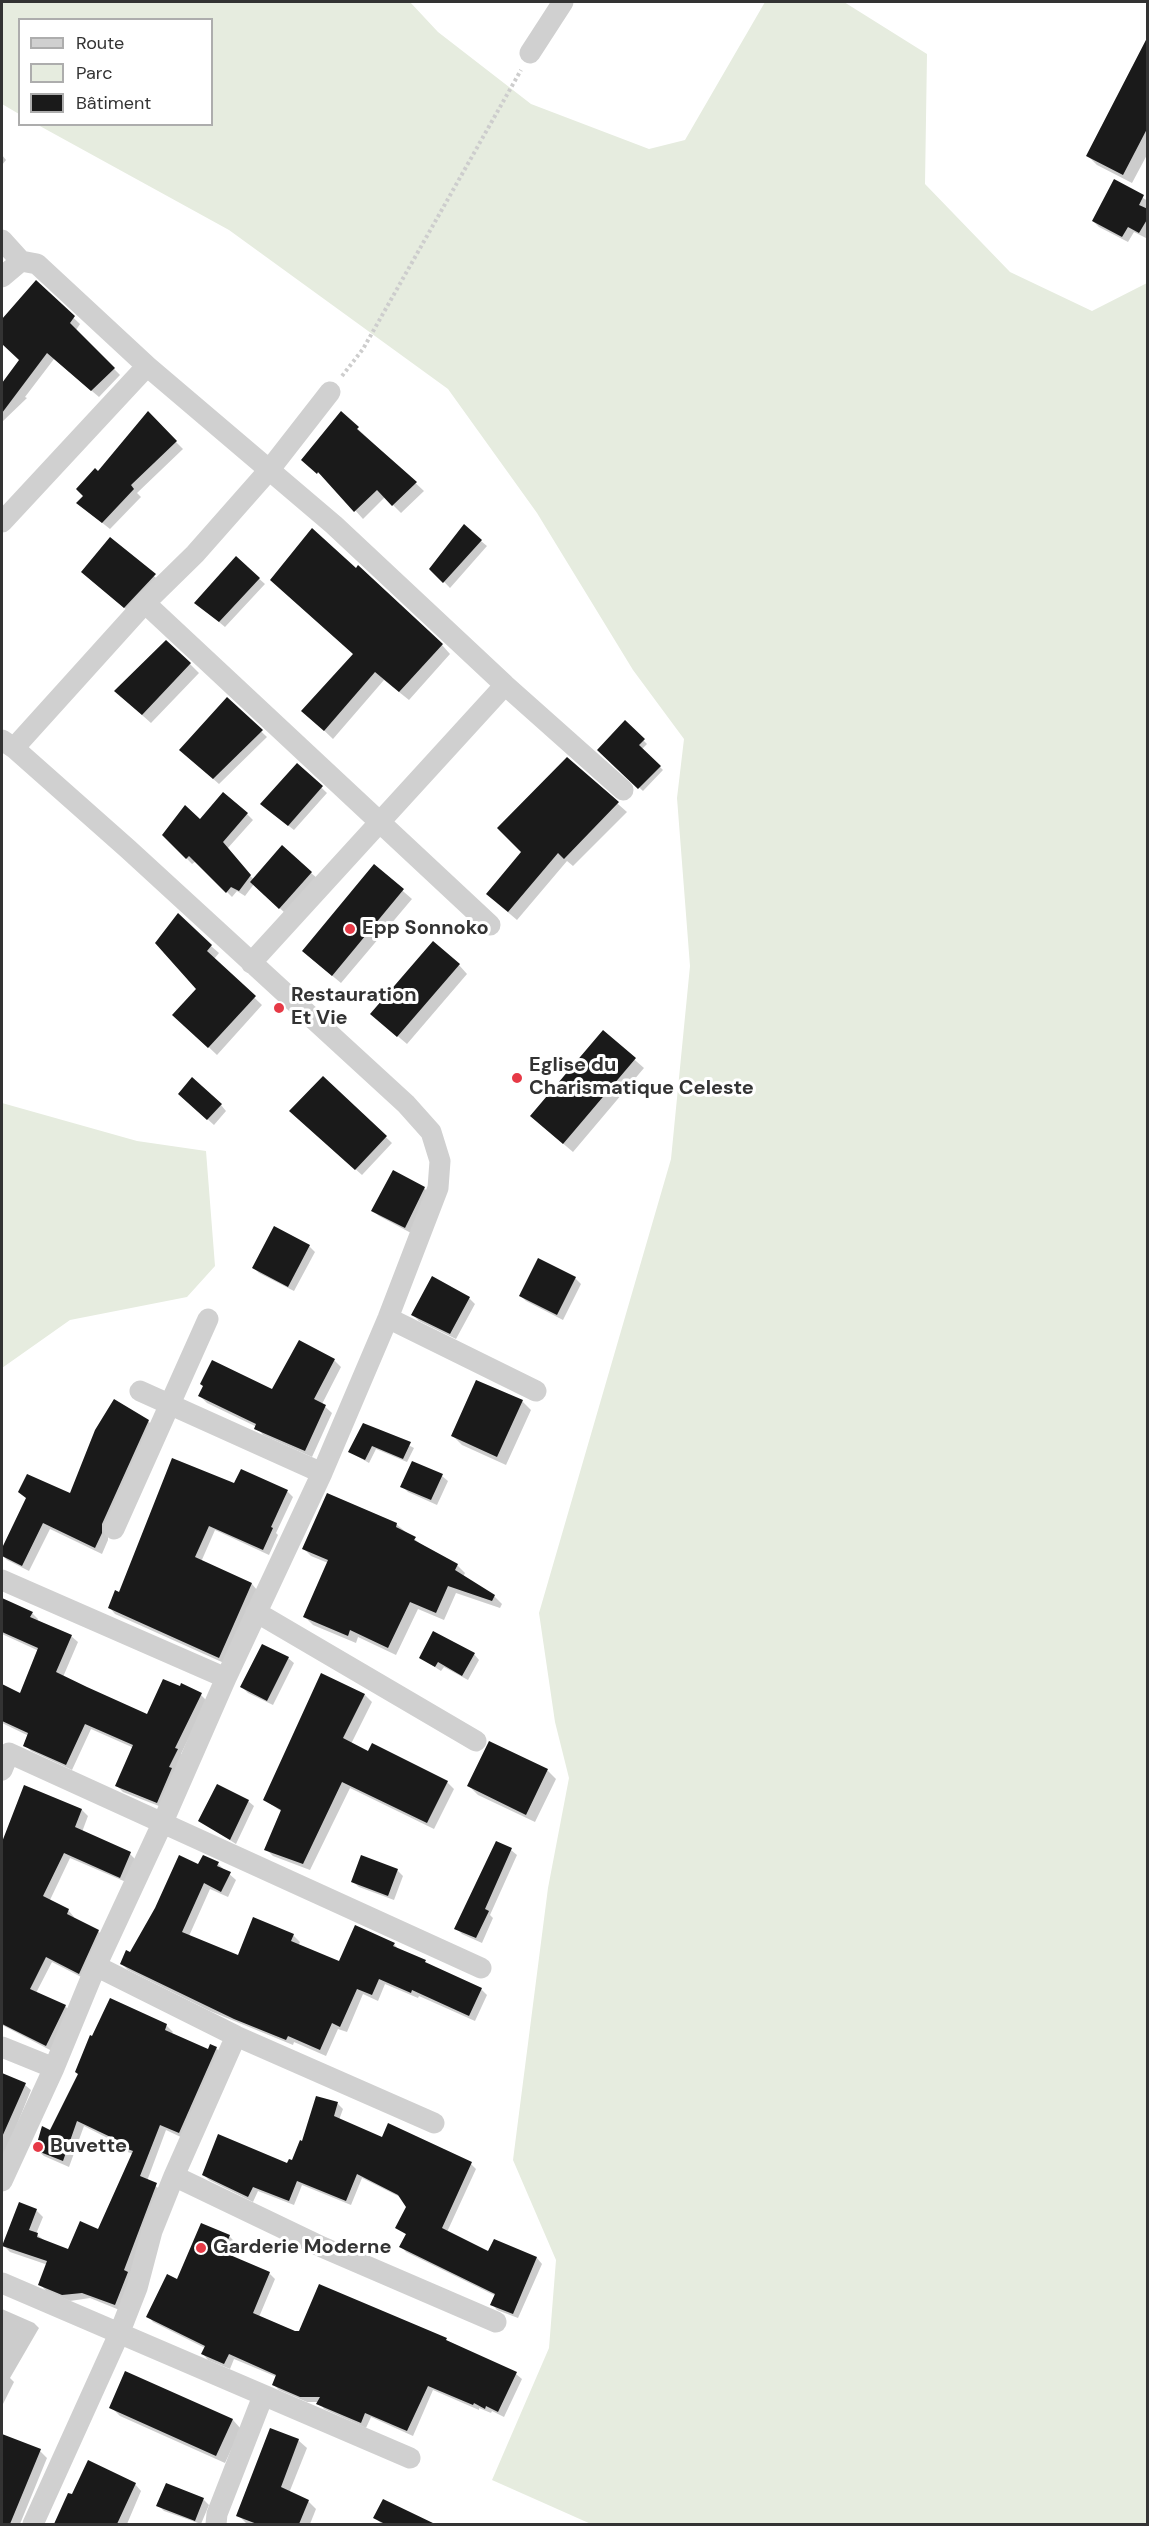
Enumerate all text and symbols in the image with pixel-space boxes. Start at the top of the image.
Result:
legend [18,18,213,126]
text: Route [76,31,124,55]
text: Parc [76,61,112,85]
text: Bâtiment [76,91,151,115]
place label: Epp Sonnoko [362,917,489,941]
marker: Epp Sonnoko [343,922,357,936]
place label: Restauration Et Vie [291,984,417,1031]
marker: Restauration Et Vie [272,1001,286,1015]
place label: Eglise du Charismatique Celeste [529,1054,754,1101]
marker: Eglise du Charismatique Celeste [510,1071,524,1085]
place label: Buvette [50,2135,127,2159]
marker: Buvette [31,2140,45,2154]
place label: Garderie Moderne [213,2236,391,2260]
marker: Garderie Moderne [194,2241,208,2255]

